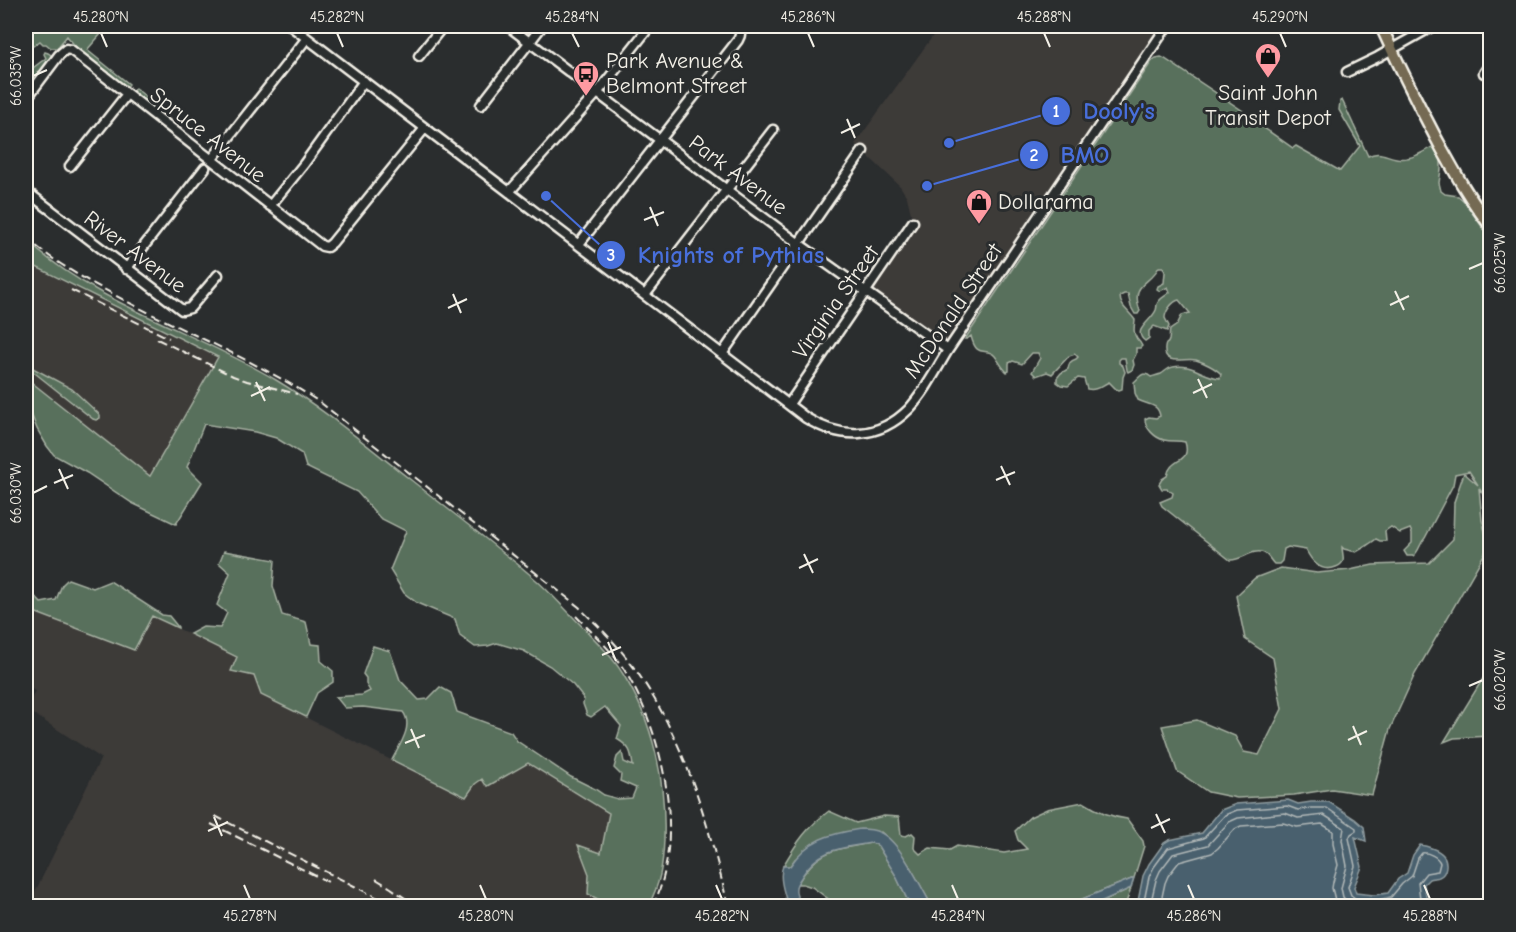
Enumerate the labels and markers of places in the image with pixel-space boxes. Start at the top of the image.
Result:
shop icon: Saint John Transit Depot [1253,41,1283,79]
place label: Park Avenue & Belmont Street [606,48,747,99]
bus stop icon: Park Avenue & Belmont Street [571,59,601,97]
place label: Saint John Transit Depot [1205,80,1331,131]
callout: Dooly's [1041,90,1167,132]
callout: BMO [1019,134,1122,176]
shop icon: Dollarama [964,187,994,225]
place label: Dollarama [998,189,1094,215]
callout: Knights of Pythias [596,234,837,276]

